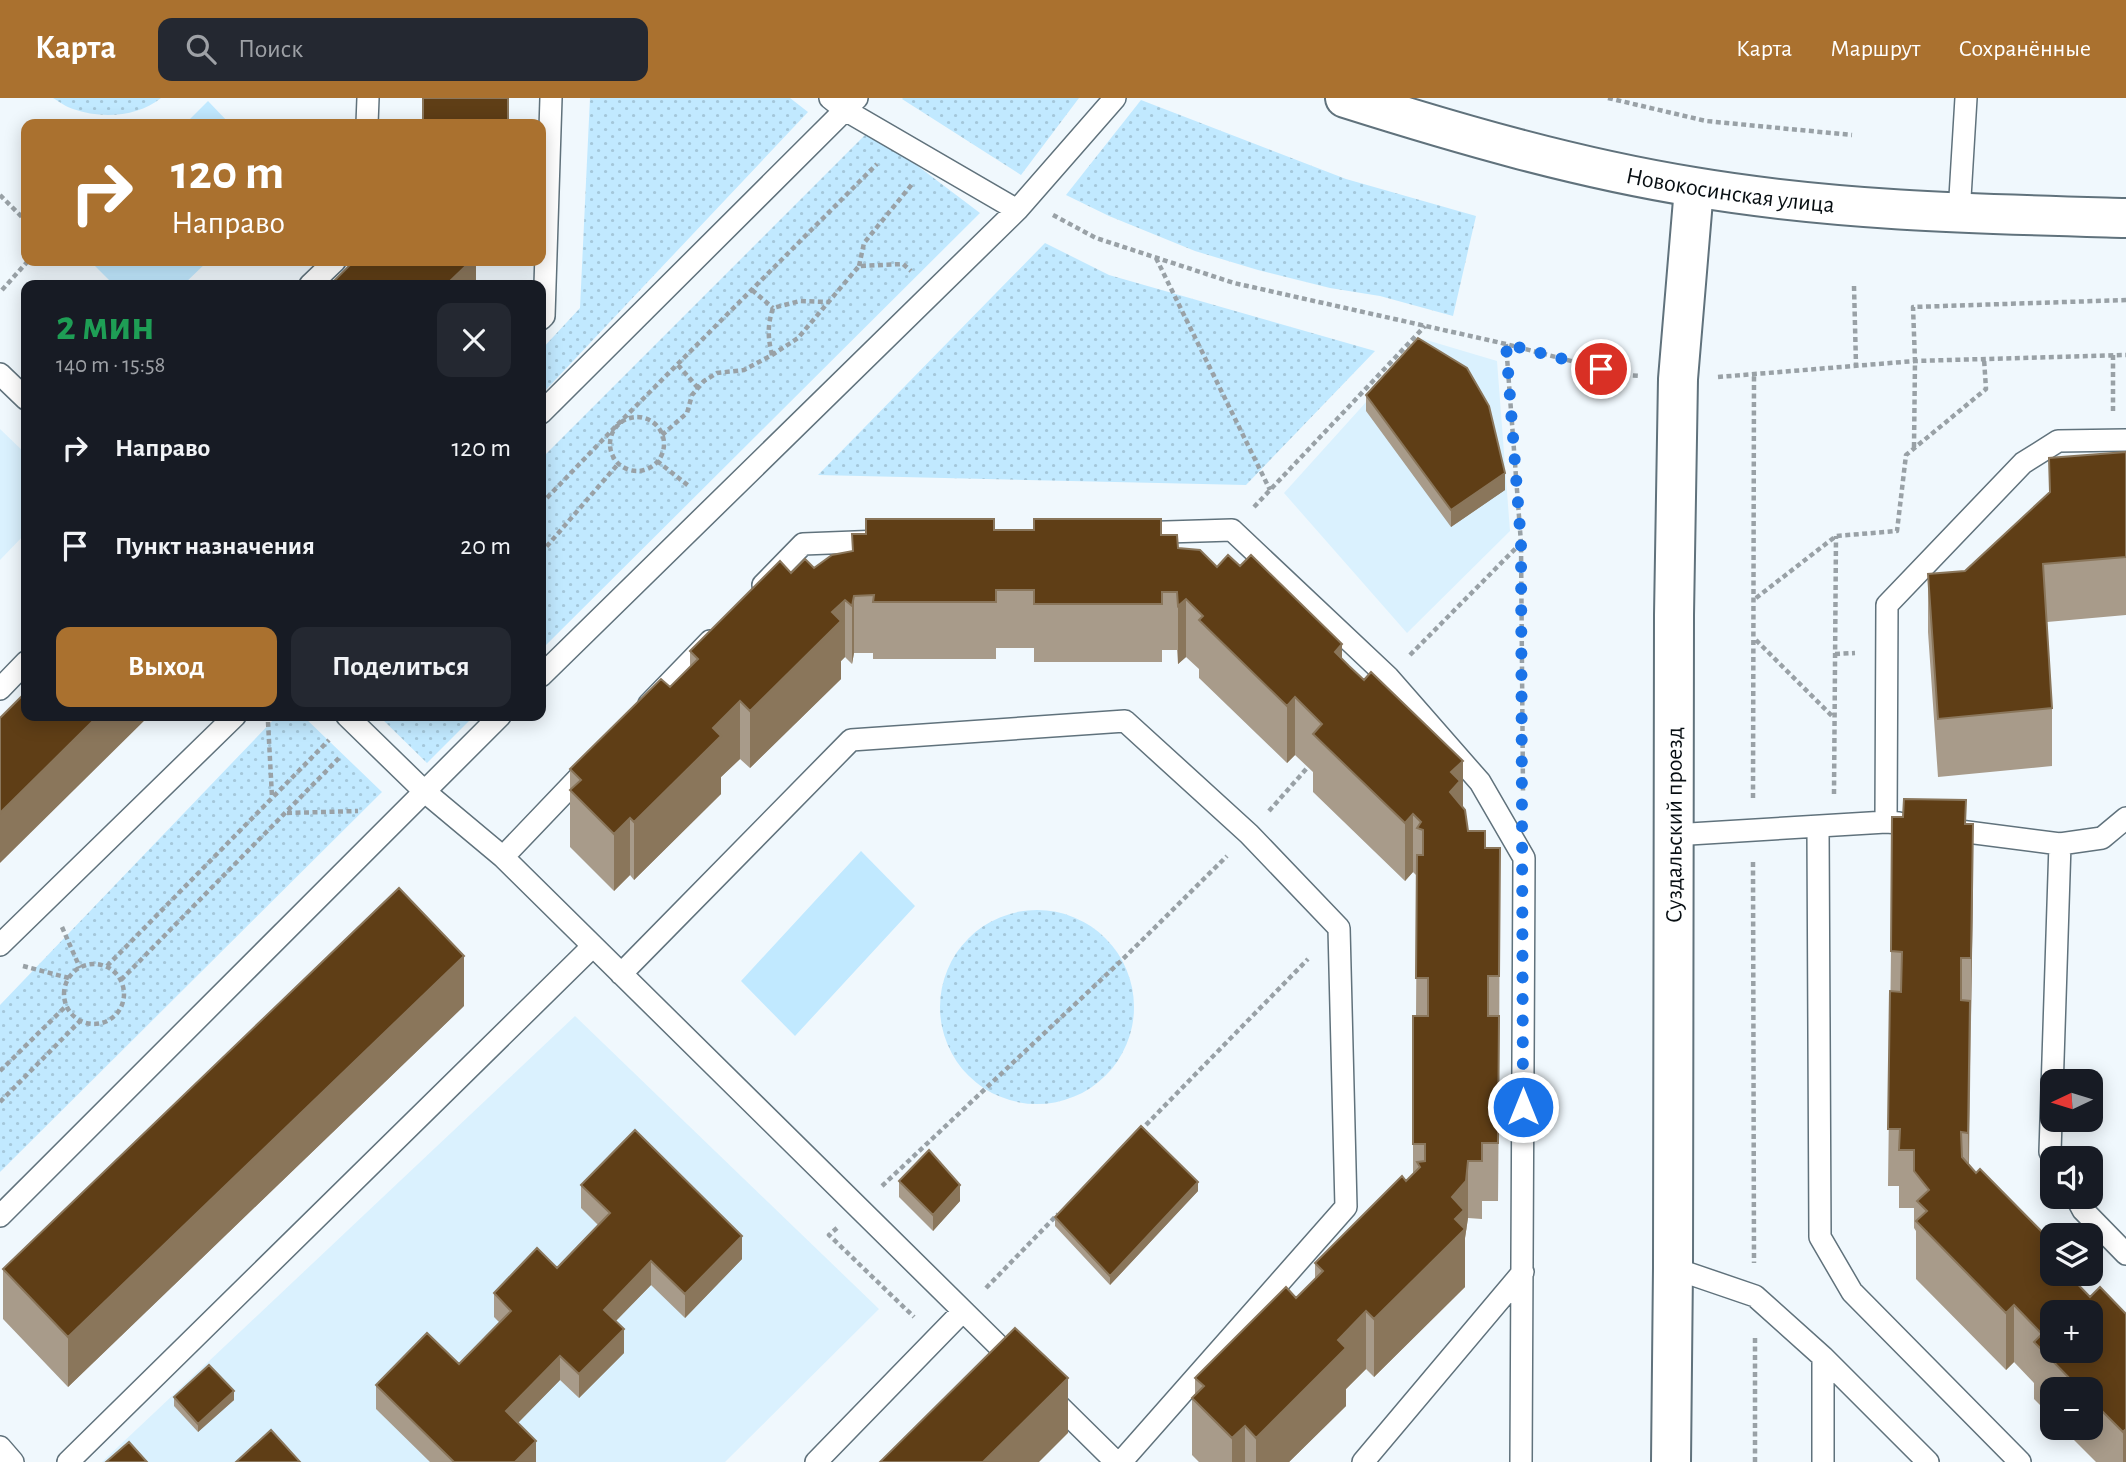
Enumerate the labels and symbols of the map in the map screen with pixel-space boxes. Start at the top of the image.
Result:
street label: Новокосинская улица [1624,164,1836,218]
pin [1571,339,1631,399]
street label: Суздальский проезд [1663,727,1687,923]
north arrow [2040,1069,2104,1132]
position arrow [1486,1070,1560,1144]

